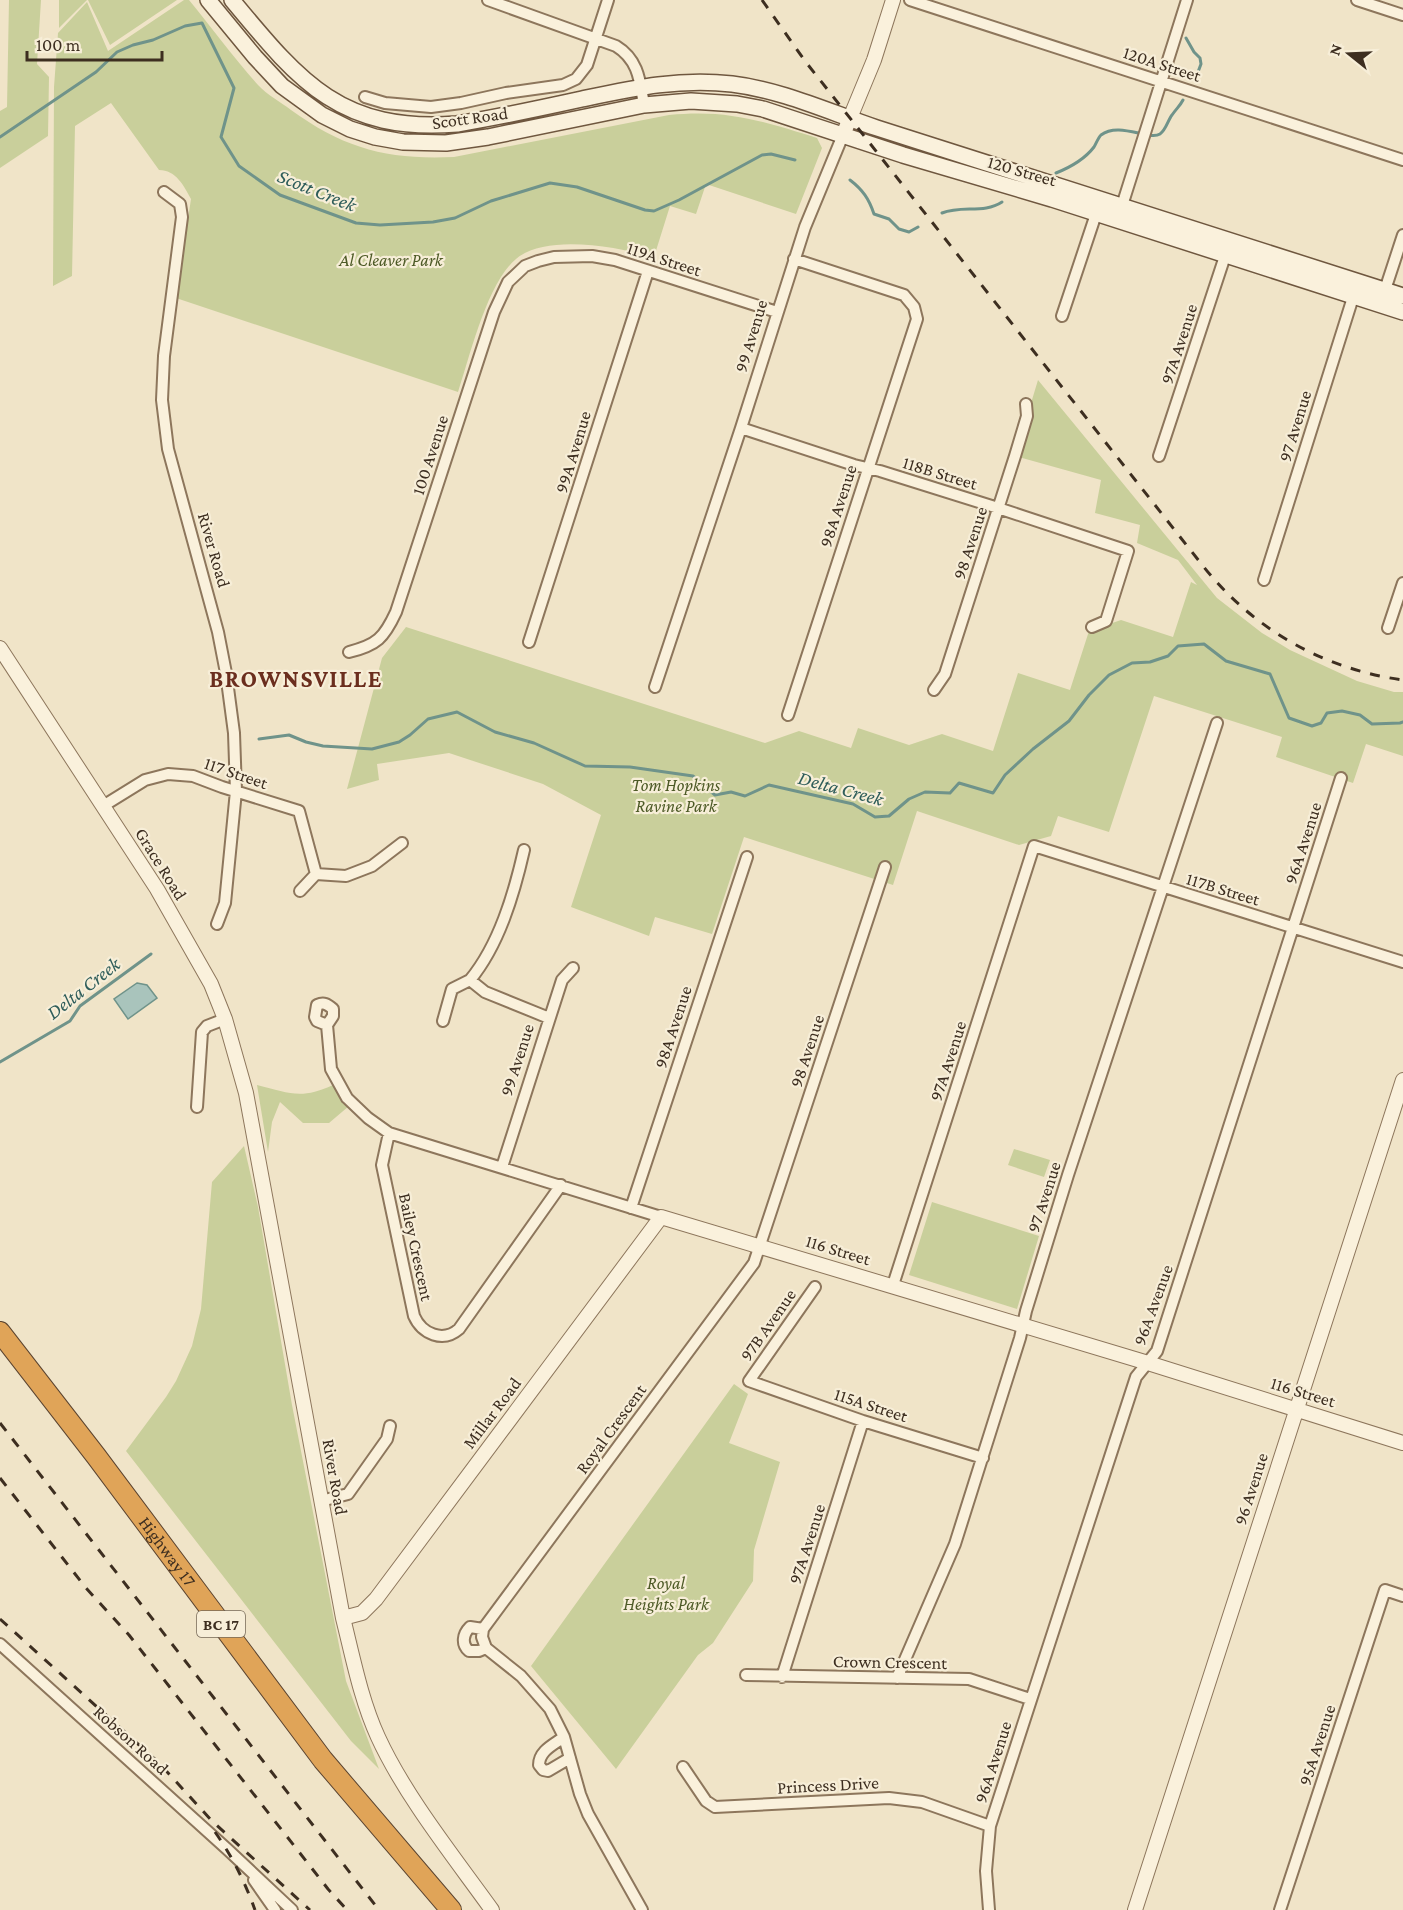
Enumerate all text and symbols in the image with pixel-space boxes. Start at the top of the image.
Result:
scale bar [27,24,162,62]
north arrow [1319,24,1379,84]
text: 100 m [36,35,81,55]
street label: 120A Street [1121,42,1204,86]
text: N [1325,42,1345,57]
street label: Scott Road [431,103,510,133]
street label: 120 Street [985,152,1060,191]
water label: Scott Creek [275,164,361,216]
street label: 119A Street [624,238,705,281]
park label: Al Cleaver Park [338,250,444,270]
street label: 99 Avenue [731,297,772,375]
street label: 97A Avenue [1157,301,1201,387]
street label: 97 Avenue [1275,388,1315,464]
street label: 99A Avenue [551,408,595,495]
street label: 100 Avenue [408,412,452,497]
street label: 118B Street [900,452,981,494]
street label: 98A Avenue [815,462,861,550]
street label: 98 Avenue [949,504,991,582]
street label: River Road [194,510,234,590]
district label: BROWNSVILLE [209,665,383,692]
street label: 117 Street [202,753,271,794]
water label: Delta Creek [796,766,887,810]
park label: Tom Hopkins Ravine Park [632,775,721,816]
street label: 96A Avenue [1280,800,1326,886]
street label: Grace Road [131,824,191,904]
street label: 117B Street [1184,868,1263,910]
water label: Delta Creek [42,952,125,1023]
street label: 98A Avenue [650,983,696,1071]
street label: 98 Avenue [786,1012,828,1090]
street label: 97A Avenue [926,1018,970,1104]
street label: 99 Avenue [496,1021,538,1099]
street label: 97 Avenue [1023,1159,1065,1235]
street label: Bailey Crescent [395,1191,437,1304]
street label: 116 Street [803,1231,874,1270]
street label: 96A Avenue [1129,1262,1177,1348]
street label: 97B Avenue [736,1285,800,1365]
street label: Millar Road [459,1373,525,1452]
street label: 116 Street [1268,1373,1339,1412]
street label: Royal Crescent [572,1379,651,1478]
street label: 115A Street [832,1384,911,1427]
street label: River Road [318,1437,352,1517]
street label: 96 Avenue [1230,1450,1272,1528]
street label: 97A Avenue [785,1501,829,1587]
street label: Highway 17 [135,1513,200,1590]
park label: Royal Heights Park [623,1573,710,1614]
road number: BC 17 [197,1611,245,1637]
street label: Crown Crescent [833,1651,948,1673]
street label: Robson Road [90,1701,173,1779]
street label: 95A Avenue [1295,1702,1339,1788]
street label: 96A Avenue [970,1719,1016,1805]
street label: Princess Drive [777,1772,879,1798]

